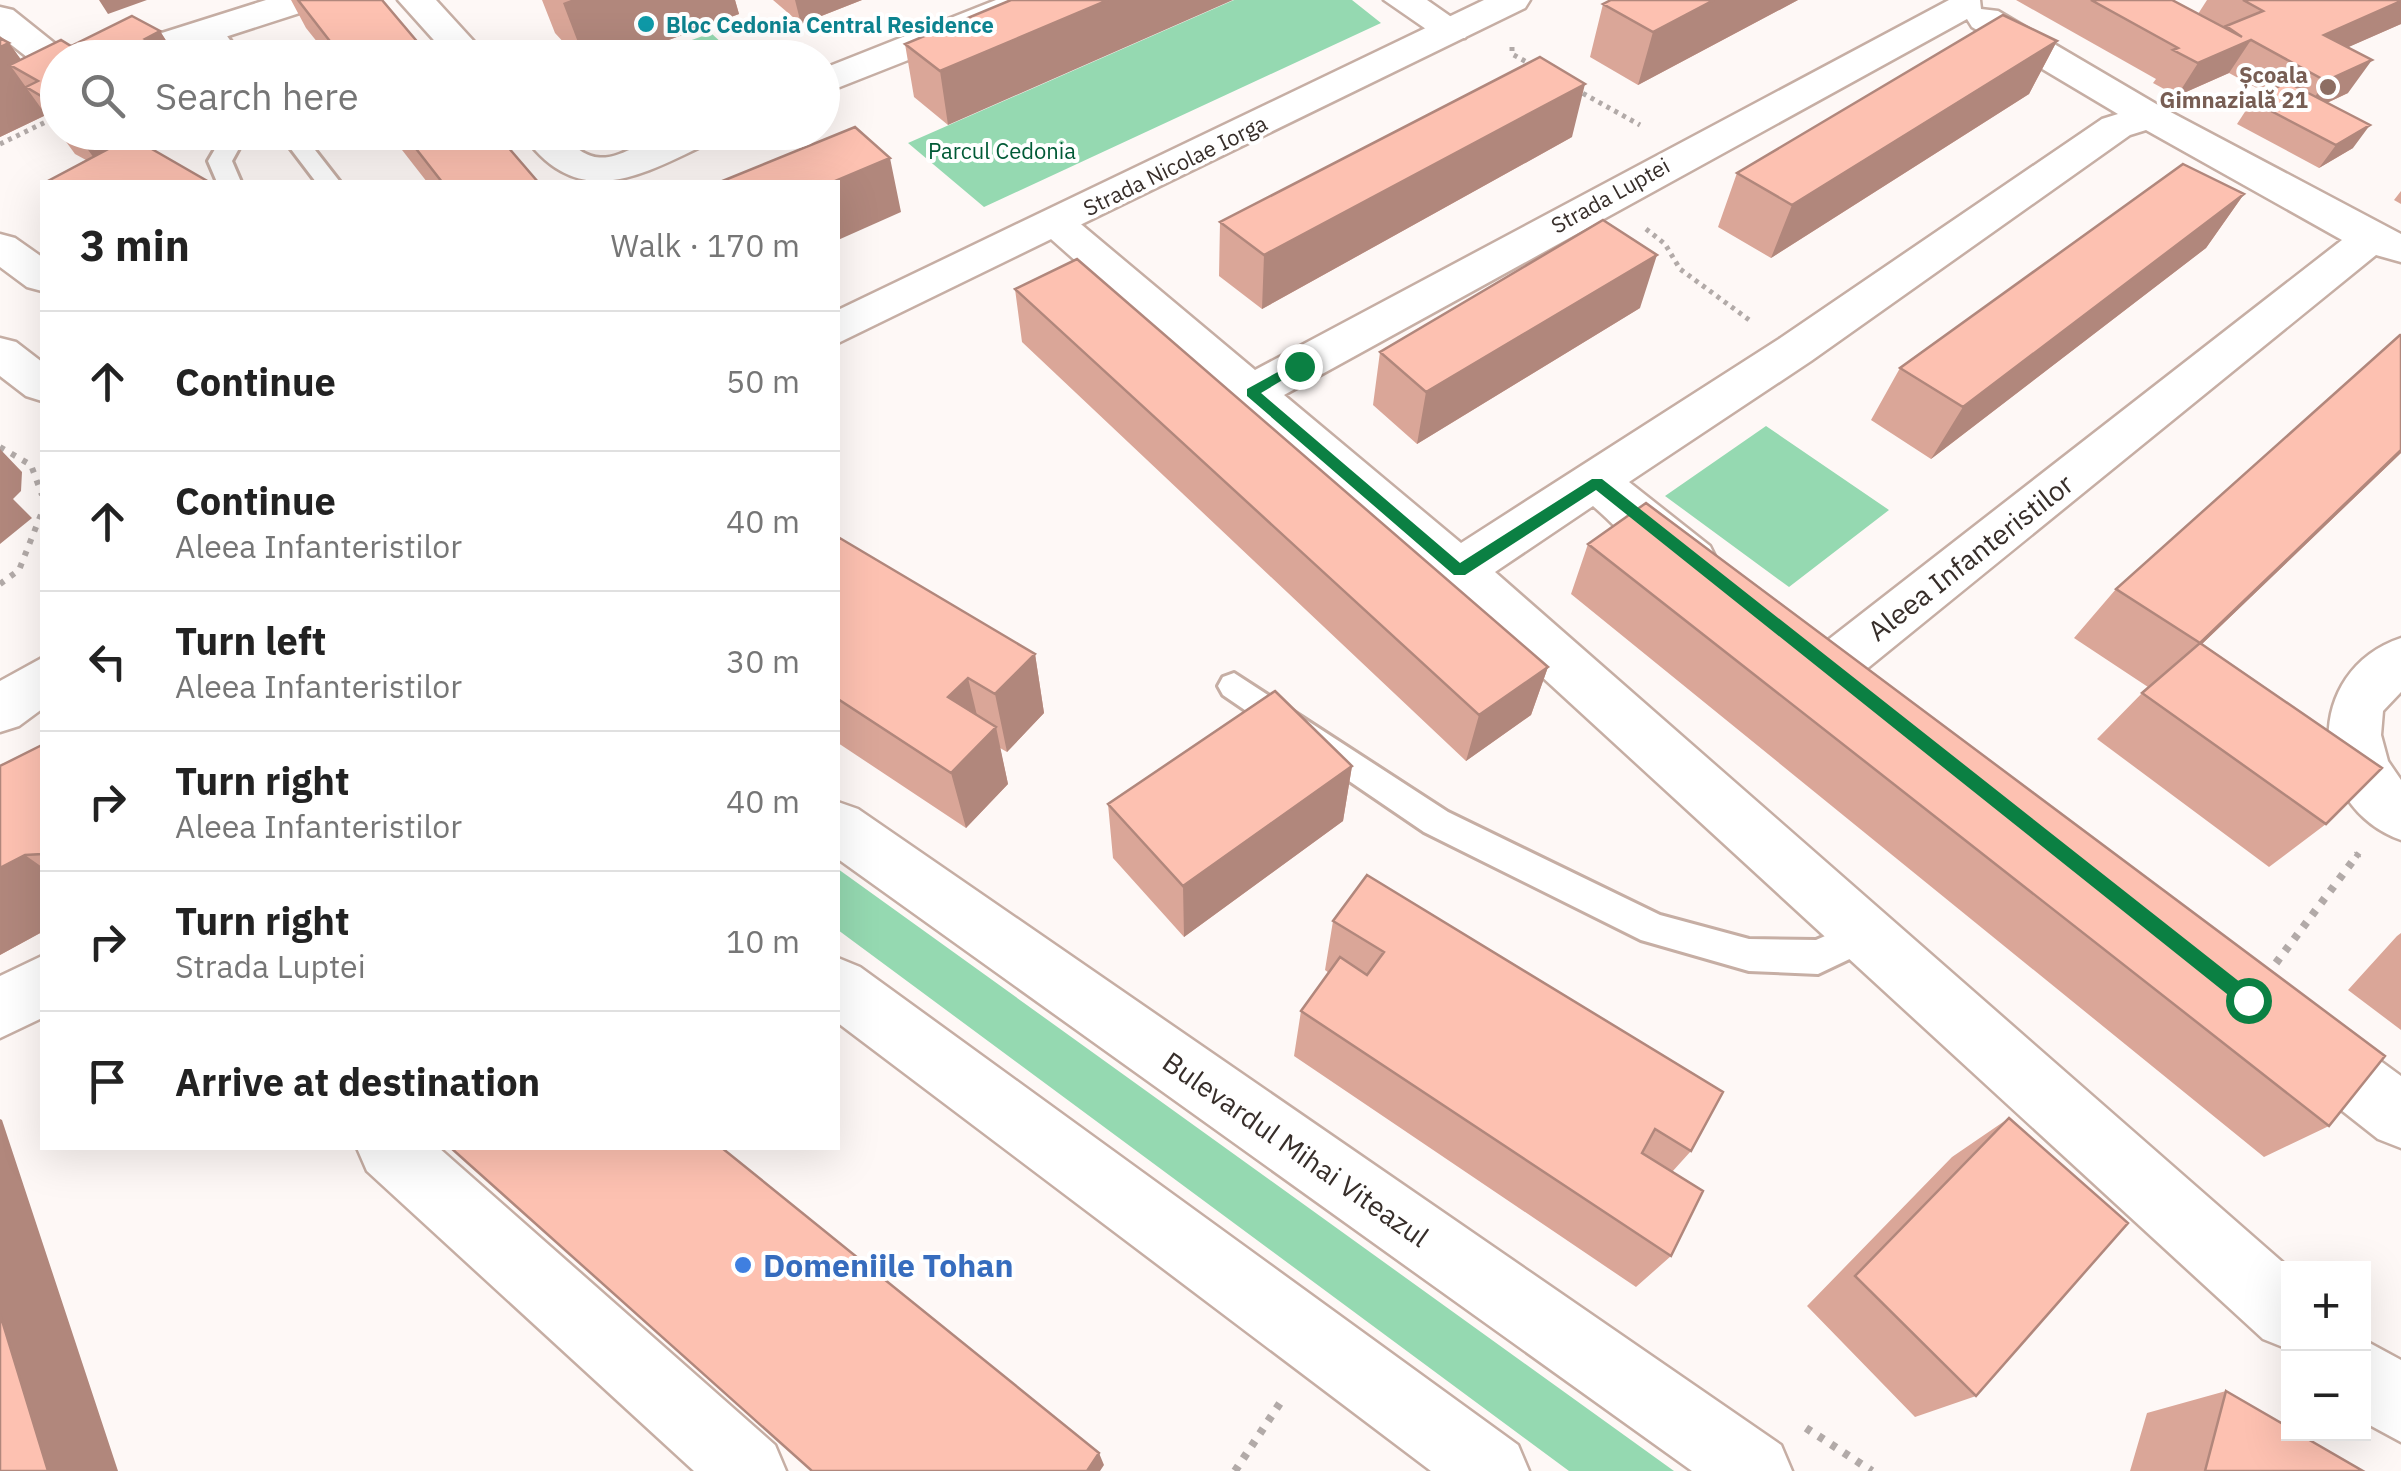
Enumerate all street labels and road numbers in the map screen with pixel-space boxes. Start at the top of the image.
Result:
street label: Strada Nicolae Iorga [1078,108,1272,222]
street label: Strada Luptei [1546,151,1674,239]
street label: Aleea Infanteristilor [1860,465,2080,649]
street label: Bulevardul Mihai Viteazul [1156,1043,1436,1255]

